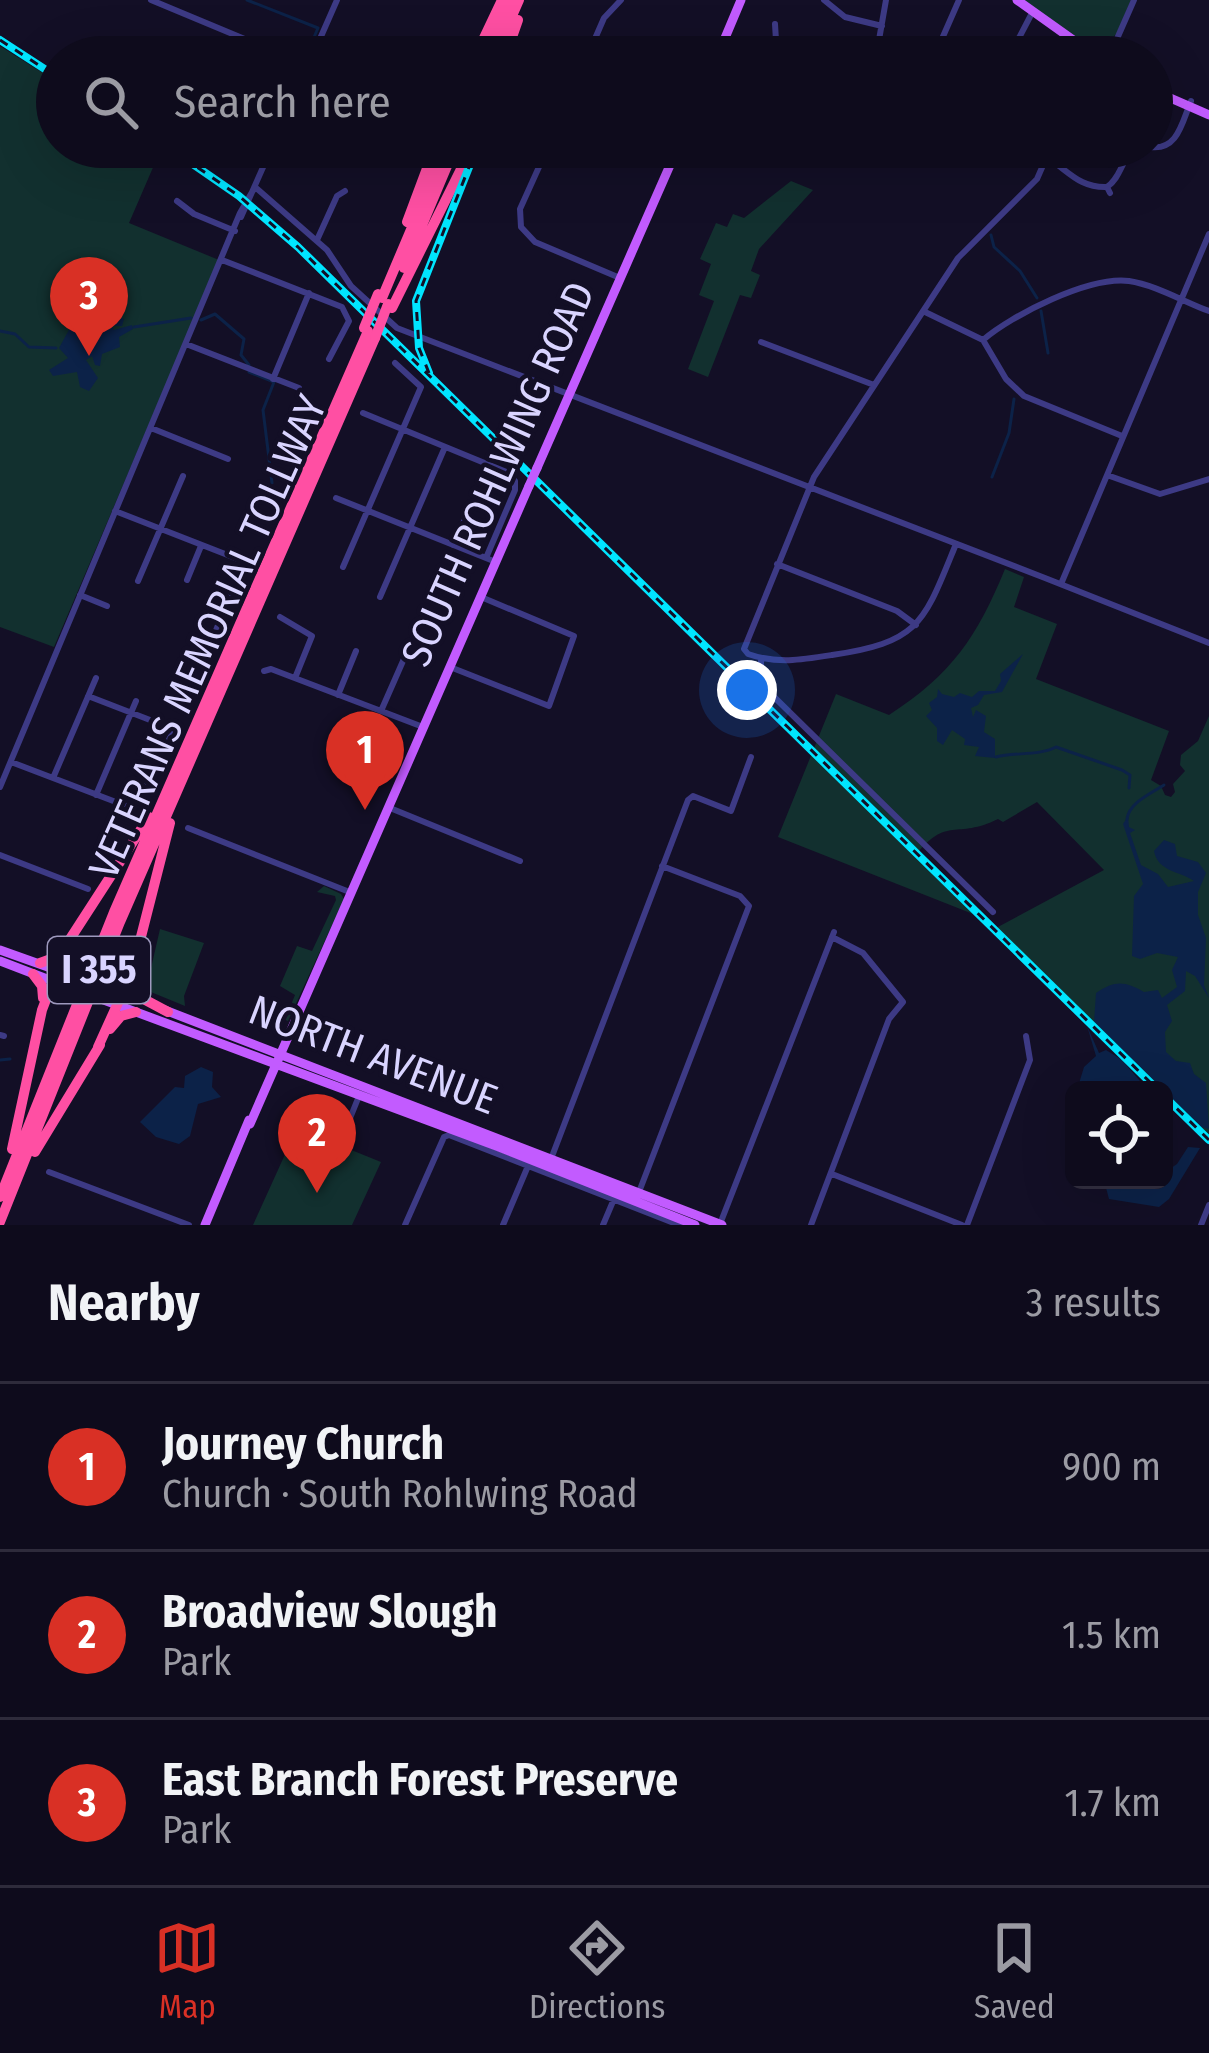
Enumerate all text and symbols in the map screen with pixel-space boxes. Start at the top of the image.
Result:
search box [36,36,1173,168]
icon: search [78,69,144,135]
text: Search here [174,75,391,129]
pin: 3 [50,257,128,356]
street label: SOUTH ROHLWING ROAD [391,274,605,674]
street label: VETERANS MEMORIAL TOLLWAY [79,388,337,886]
your location [717,660,777,720]
pin: 1 [326,711,404,810]
road number: I 355 [48,937,150,1003]
street label: NORTH AVENUE [242,985,504,1125]
map controls [1065,1081,1173,1189]
button: locate [1065,1081,1173,1189]
pin: 2 [278,1094,356,1193]
text: Nearby [48,1272,200,1334]
text: 3 results [1026,1280,1161,1326]
text: Journey Church [162,1417,444,1471]
text: 1 [79,1444,95,1490]
text: 900 m [1062,1444,1161,1490]
text: Church · South Rohlwing Road [162,1471,638,1517]
text: Broadview Slough [162,1585,498,1639]
text: 2 [78,1612,96,1658]
text: 1.5 km [1062,1612,1161,1658]
text: Park [162,1639,231,1685]
text: East Branch Forest Preserve [162,1753,678,1807]
text: 3 [78,1780,96,1826]
text: 1.7 km [1064,1780,1161,1826]
text: Park [162,1807,231,1853]
tab: Map [154,1915,220,2027]
tab: Directions [529,1915,665,2027]
tab: Saved [974,1915,1055,2027]

